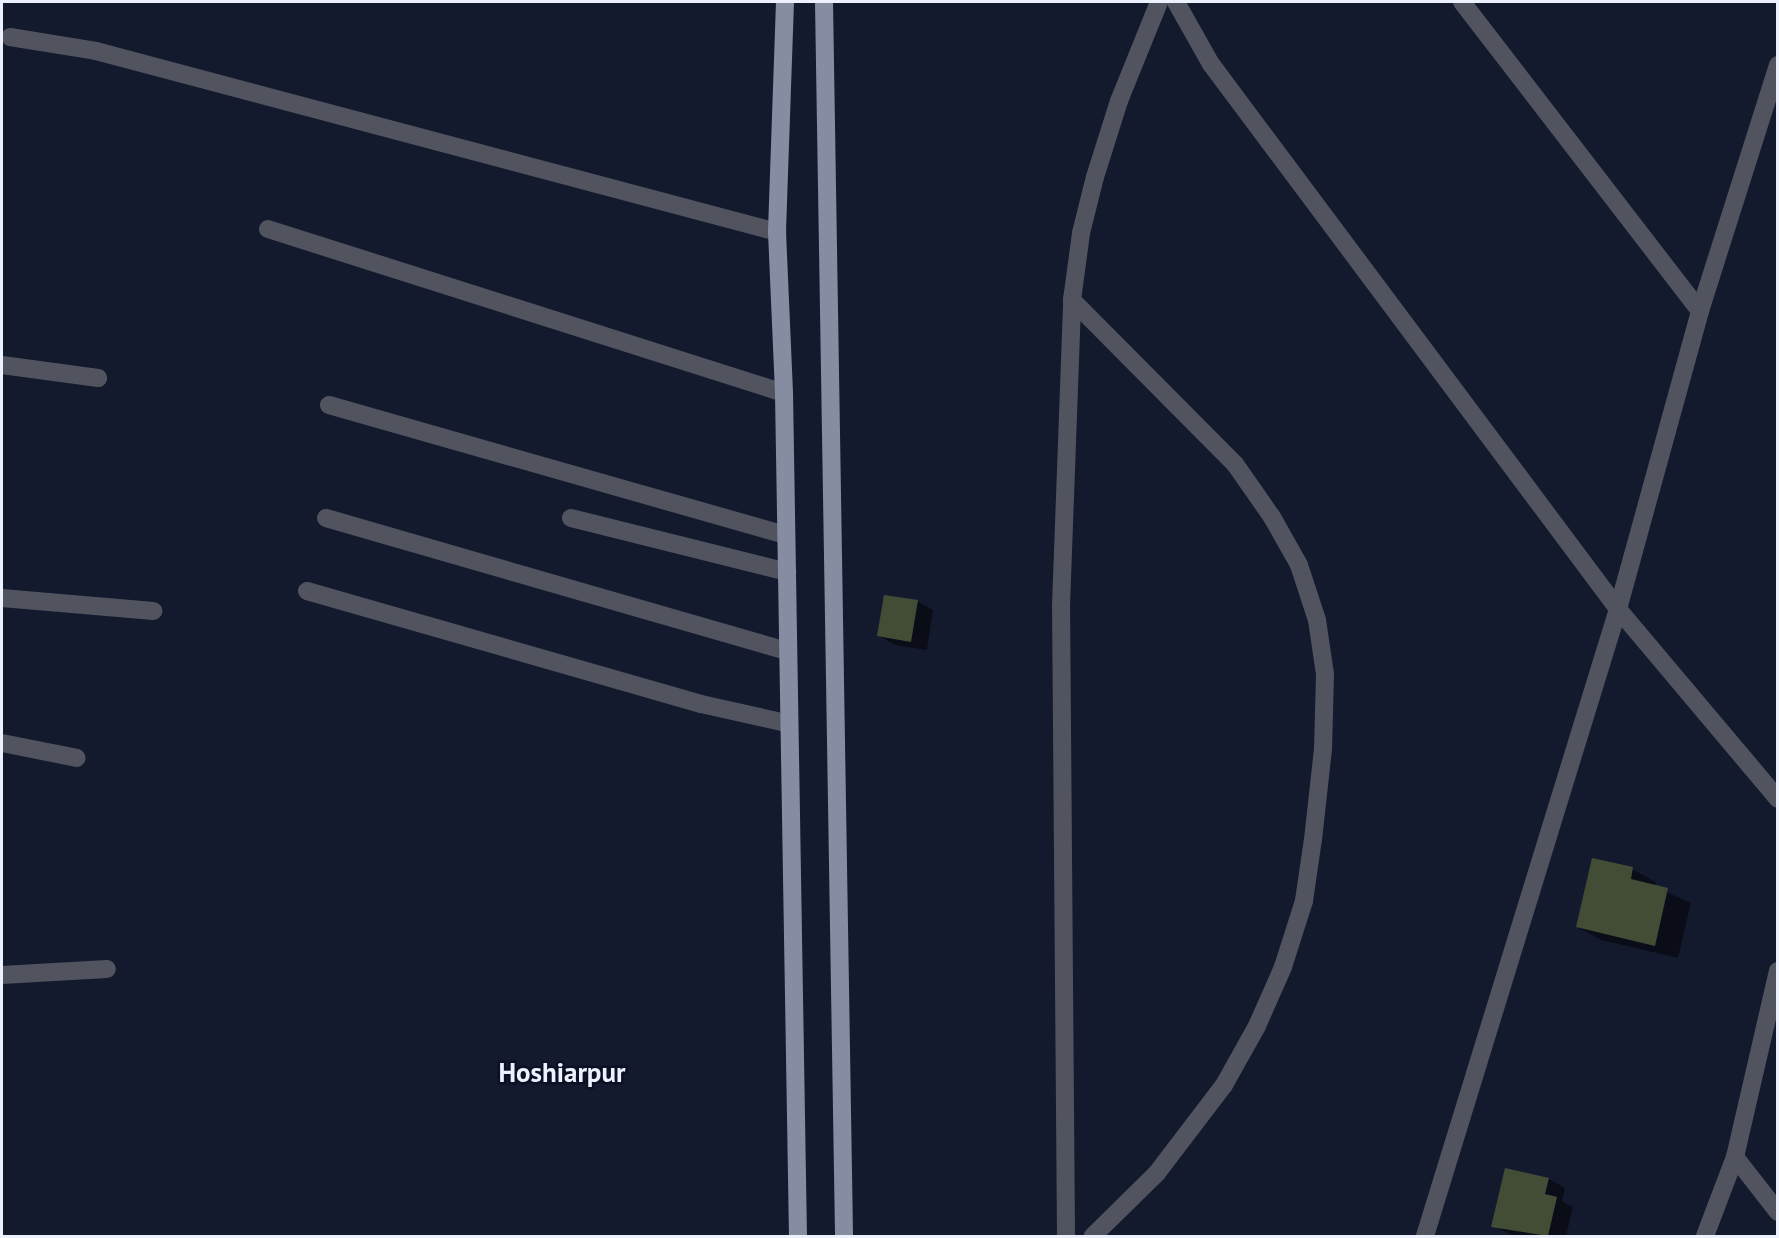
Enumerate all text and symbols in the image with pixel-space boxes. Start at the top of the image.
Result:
district label: Hoshiarpur [499,1057,625,1089]

